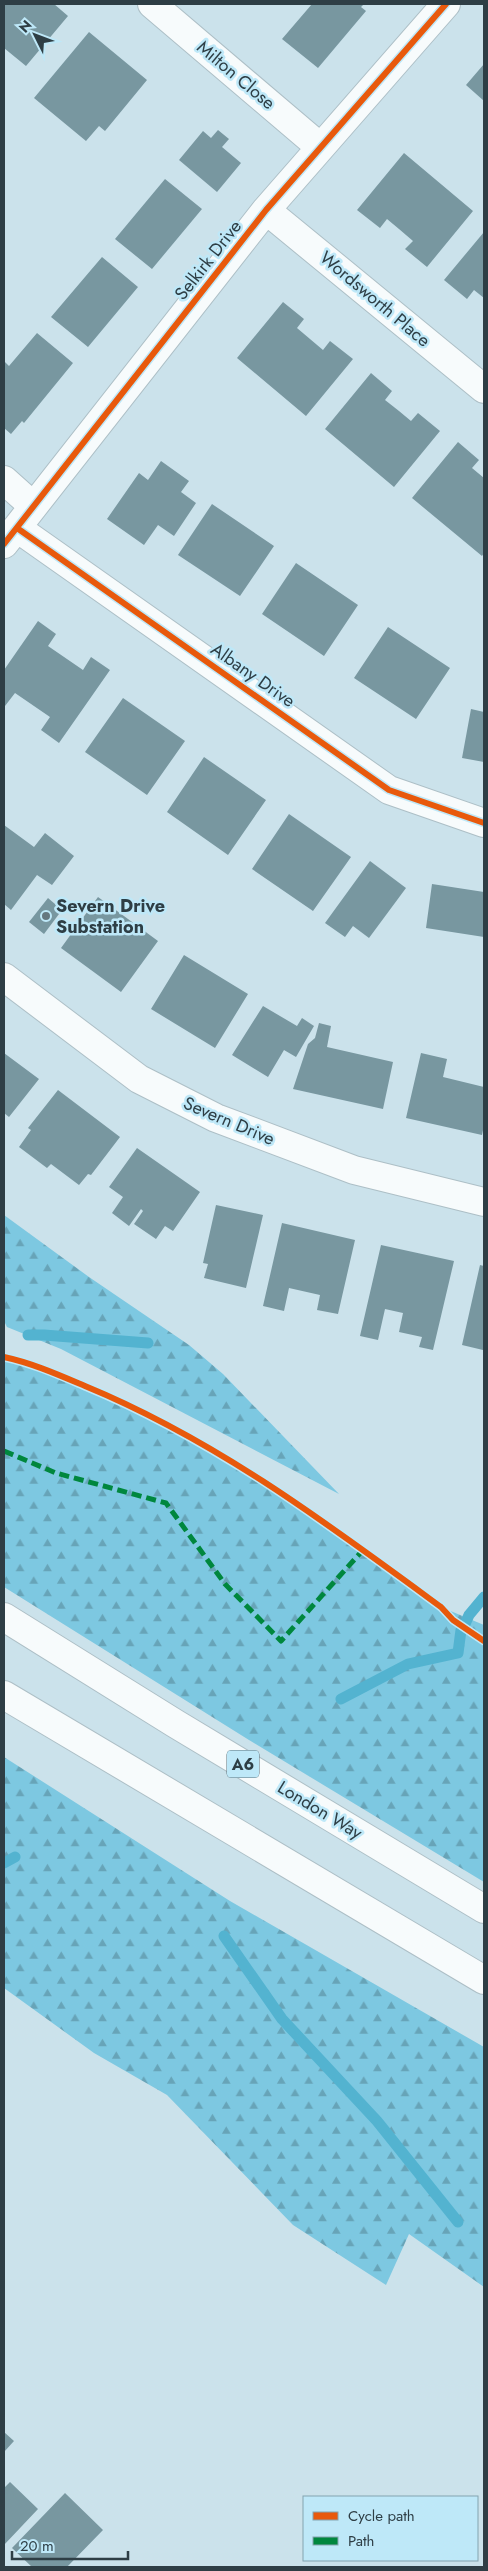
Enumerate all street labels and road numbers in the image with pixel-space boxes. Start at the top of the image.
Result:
street label: Milton Close [191,34,281,116]
street label: Selkirk Drive [168,214,248,306]
street label: Wordsworth Place [314,245,436,353]
street label: Albany Drive [206,636,300,714]
street label: Severn Drive [179,1090,279,1152]
road number: A6 [227,1750,259,1778]
street label: London Way [273,1774,367,1846]

